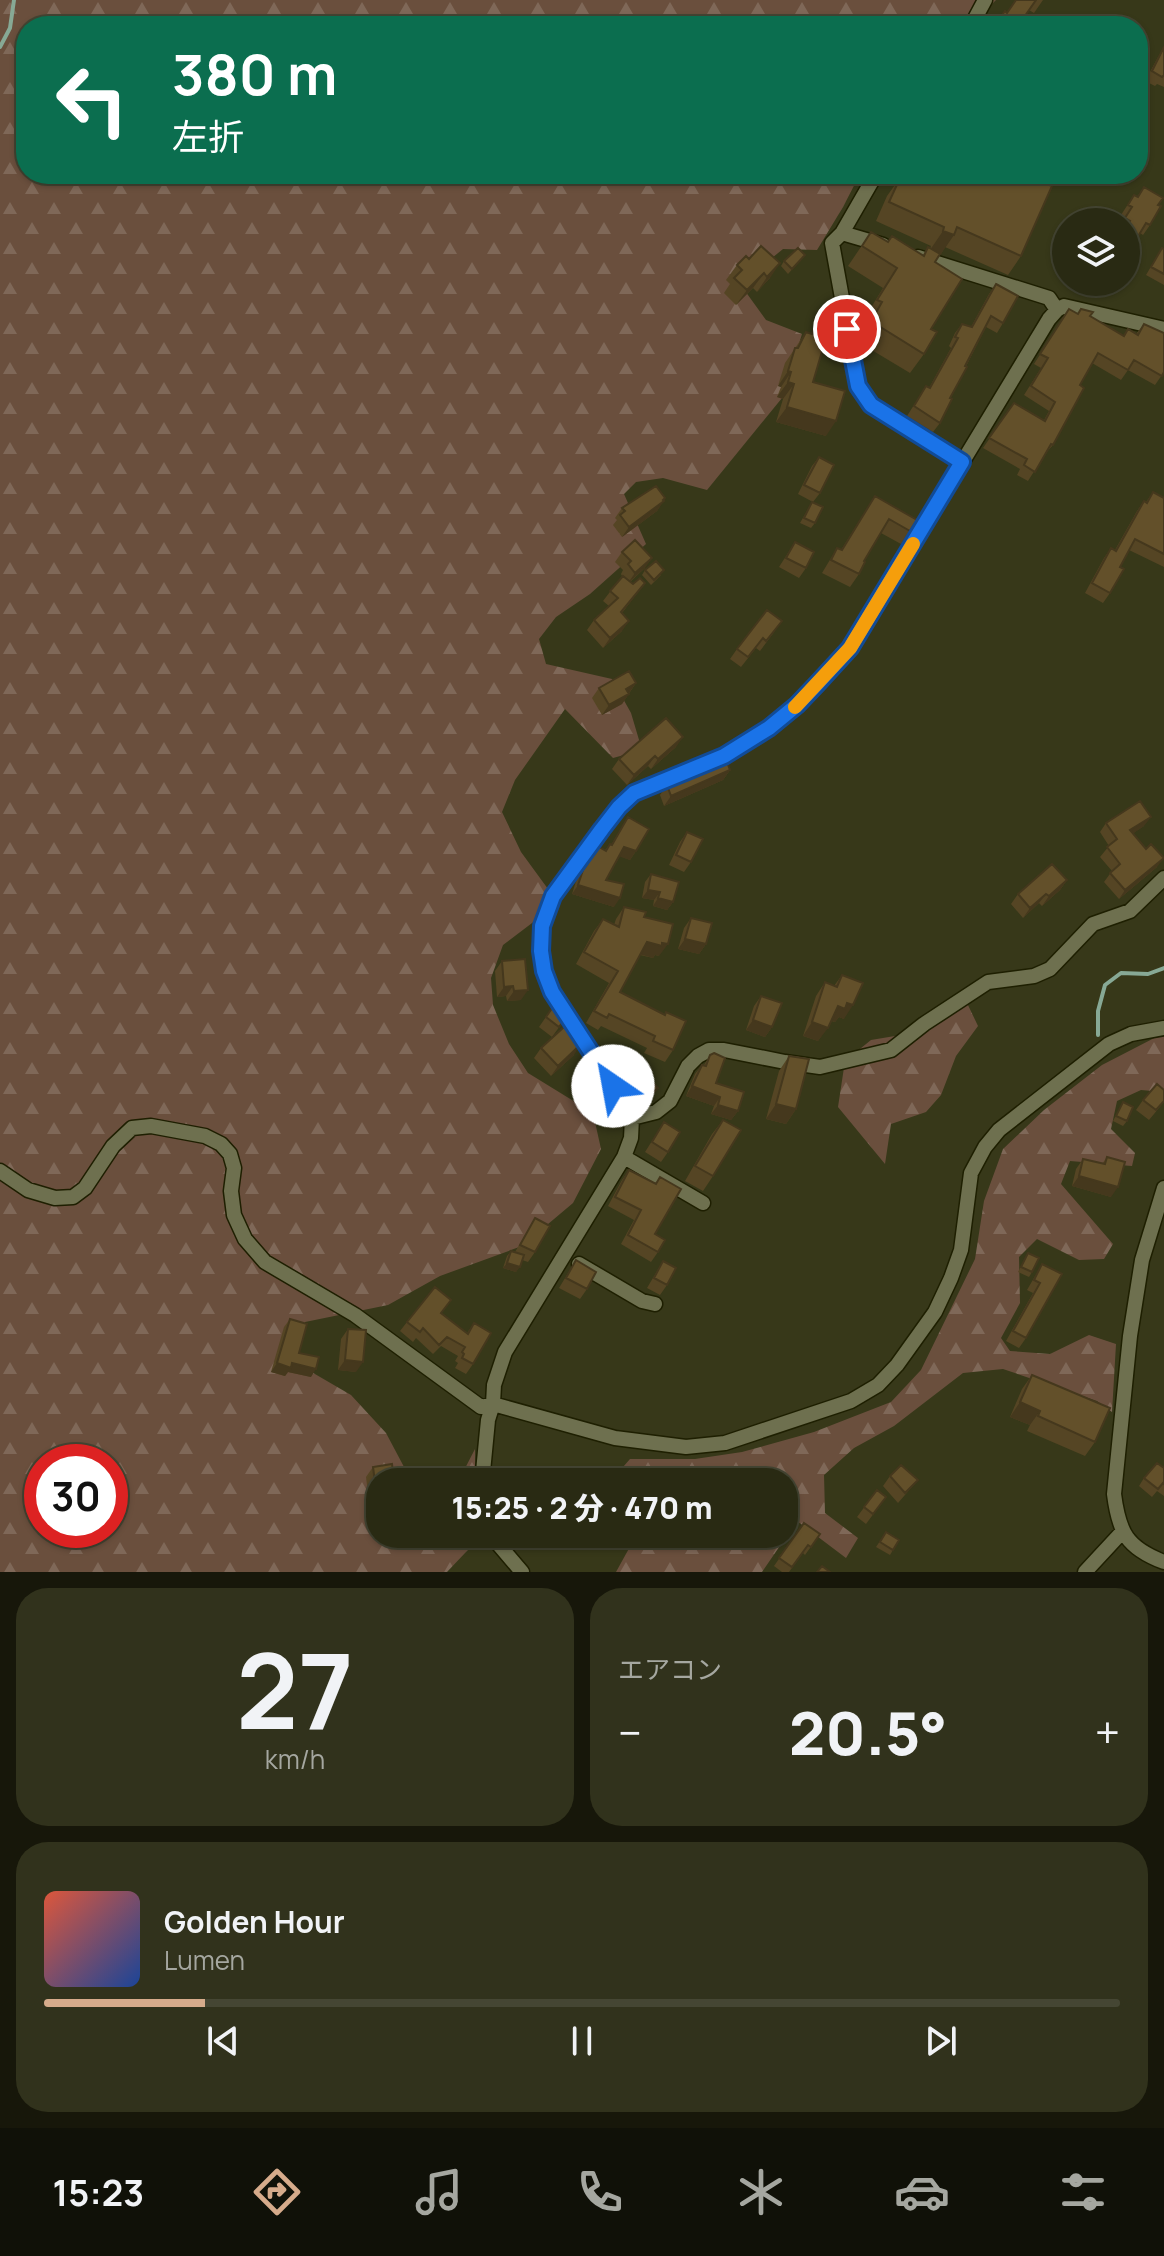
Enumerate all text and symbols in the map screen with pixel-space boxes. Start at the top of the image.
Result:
text: 380 m [172,35,337,112]
icon: left [40,48,144,152]
text: 左折 [172,112,244,161]
map controls [1052,208,1140,296]
button: layers [1052,208,1140,296]
pin [813,295,881,363]
icon: arrive [825,307,869,351]
position arrow [571,1044,655,1128]
speed limit sign: 30 [24,1444,128,1548]
text: 15:25 · 2 分 · 470 m [451,1487,713,1528]
text: 27 [236,1618,354,1760]
text: エアコン [618,1651,722,1687]
text: 20.5° [789,1691,947,1773]
text: − [618,1702,642,1762]
text: + [1095,1702,1120,1762]
text: km/h [265,1741,325,1777]
text: Golden Hour [164,1901,345,1942]
text: Lumen [164,1942,245,1978]
icon: previous [201,2019,245,2063]
icon: pause [560,2019,604,2063]
icon: next [919,2019,963,2063]
icon: directions [249,2164,305,2220]
icon: music [411,2164,467,2220]
icon: phone [572,2164,628,2220]
icon: climate [733,2164,789,2220]
icon: car [894,2164,950,2220]
icon: filters [1055,2164,1111,2220]
text: 15:23 [53,2168,144,2217]

